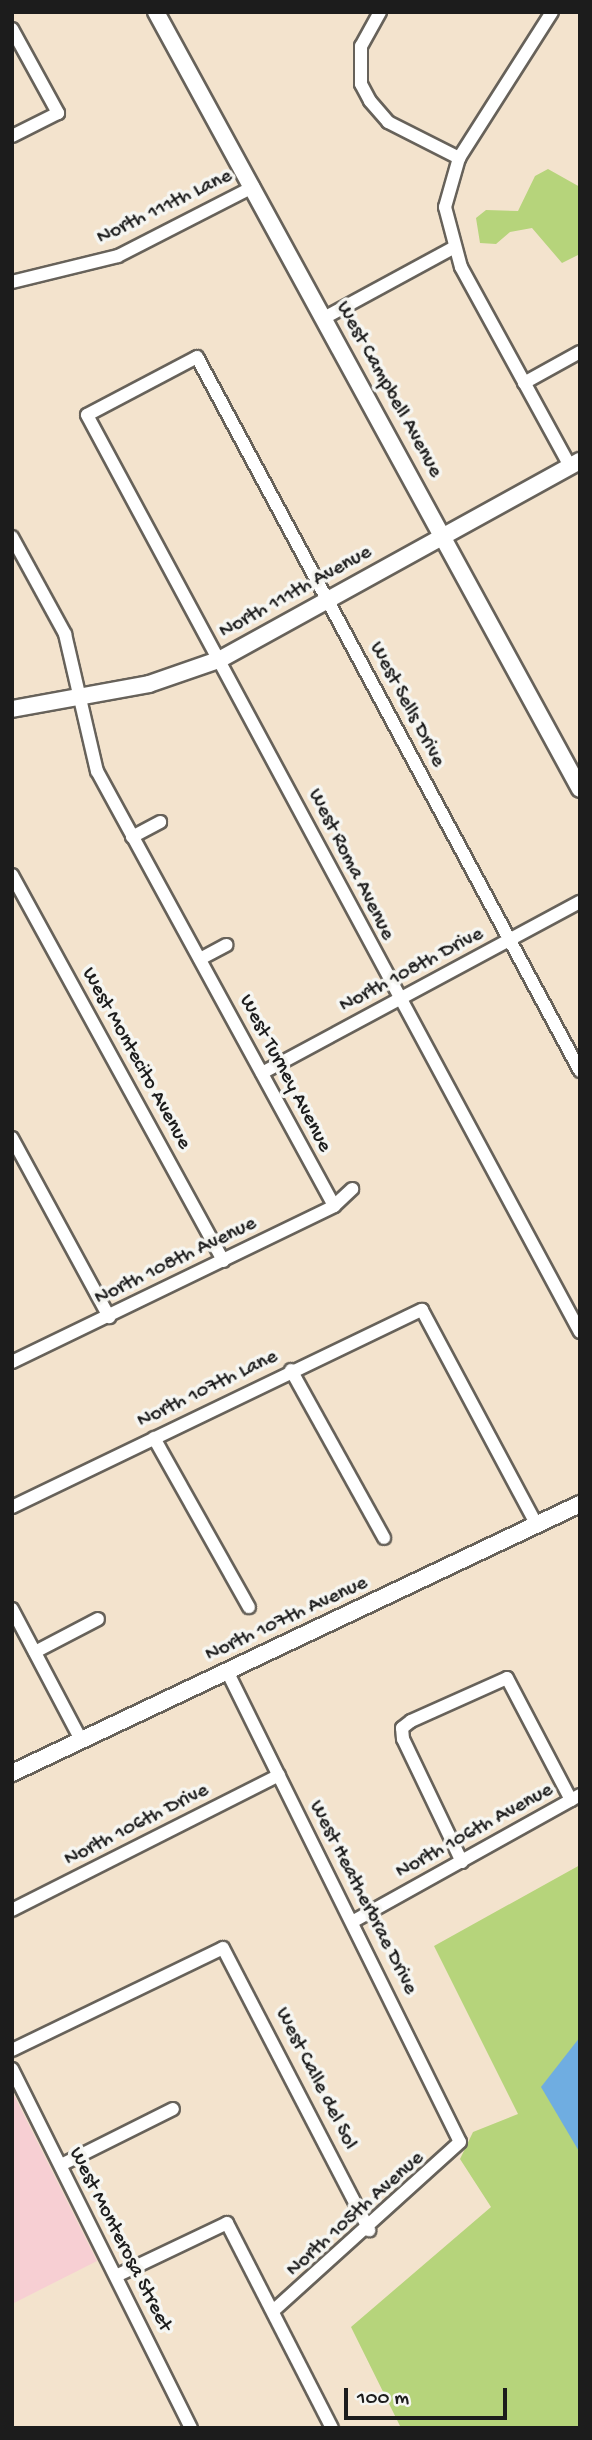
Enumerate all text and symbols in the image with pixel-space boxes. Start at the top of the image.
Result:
street label: North 111th Lane [93,164,237,252]
street label: West Campbell Avenue [329,298,447,482]
street label: North 111th Avenue [215,541,377,645]
street label: West Sells Drive [362,638,450,772]
street label: West Roma Avenue [301,785,399,945]
street label: North 108th Drive [336,922,488,1020]
street label: West Montecito Avenue [75,964,195,1154]
street label: West Turney Avenue [232,991,336,1157]
street label: North 108th Avenue [91,1212,261,1312]
street label: North 107th Lane [134,1345,282,1435]
street label: North 107th Avenue [202,1571,372,1669]
street label: North 106th Avenue [392,1778,558,1886]
street label: North 106th Drive [61,1779,213,1873]
street label: West Heatherbrae Drive [302,1797,422,1999]
street label: West Calle del Sol [268,2004,362,2154]
street label: West Monterosa Street [62,2144,176,2336]
street label: North 105th Avenue [282,2147,430,2283]
scale bar [347,2374,510,2418]
text: 100 m [357,2387,409,2412]

